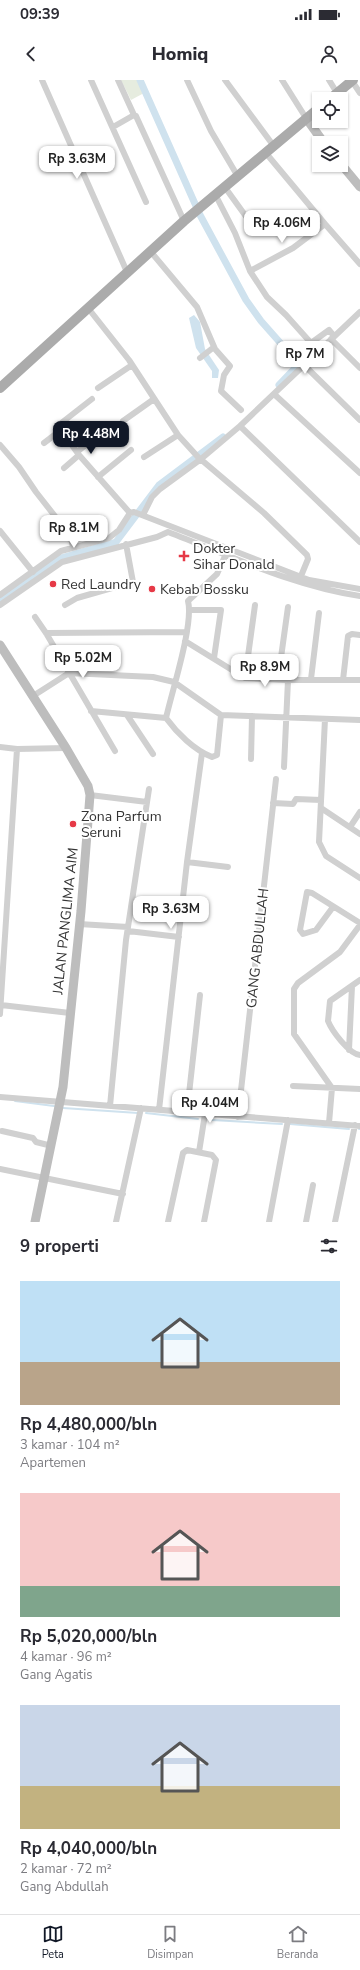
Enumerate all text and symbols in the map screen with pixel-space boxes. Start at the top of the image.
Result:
text: 09:39 [20,4,60,24]
text: Homiq [152,42,208,66]
icon: back [20,43,42,65]
icon: person [318,43,340,65]
map controls [312,92,348,172]
button: locate [312,92,348,128]
button: layers [312,136,348,172]
pin: Rp 3.63M [36,146,118,180]
text: Rp 3.63M [48,150,106,168]
pin: Rp 4.06M [241,210,323,244]
text: Rp 4.06M [253,214,311,232]
pin: Rp 7M [277,341,333,375]
text: Rp 7M [285,345,325,363]
pin: Rp 4.48M [50,421,132,455]
text: Rp 4.48M [62,425,120,443]
pin: Rp 8.1M [37,515,111,549]
text: Rp 8.1M [49,519,99,537]
place label: Dokter Sihar Donald [193,539,275,574]
marker: Dokter Sihar Donald [178,550,190,562]
place label: Red Laundry [61,575,142,594]
marker: Red Laundry [48,579,58,589]
place label: Kebab Bossku [160,580,249,599]
marker: Kebab Bossku [147,584,157,594]
pin: Rp 5.02M [42,645,124,679]
text: Rp 5.02M [54,649,112,667]
pin: Rp 8.9M [228,654,302,688]
text: Rp 8.9M [240,658,290,676]
place label: Zona Parfum Seruni [81,807,162,842]
marker: Zona Parfum Seruni [68,819,78,829]
street label: JALAN PANGLIMA AIM [48,847,83,996]
street label: GANG ABDULLAH [242,887,273,1009]
pin: Rp 3.63M [130,896,212,930]
text: Rp 3.63M [142,900,200,918]
pin: Rp 4.04M [169,1090,251,1124]
text: Rp 4.04M [181,1094,239,1112]
text: 9 properti [20,1235,99,1258]
icon: filters [318,1235,340,1257]
icon: home [144,1307,216,1379]
text: Rp 4,480,000/bln [20,1413,157,1436]
text: 3 kamar · 104 m² [20,1436,120,1454]
text: Apartemen [20,1454,86,1472]
icon: home [144,1519,216,1591]
text: Rp 5,020,000/bln [20,1625,157,1648]
text: 4 kamar · 96 m² [20,1648,112,1666]
text: Gang Agatis [20,1666,92,1684]
icon: home [144,1731,216,1803]
text: Rp 4,040,000/bln [20,1837,157,1860]
text: 2 kamar · 72 m² [20,1860,112,1878]
text: Gang Abdullah [20,1878,109,1896]
tab: Peta [42,1923,64,1962]
tab: Disimpan [147,1923,194,1962]
tab: Beranda [277,1923,318,1962]

